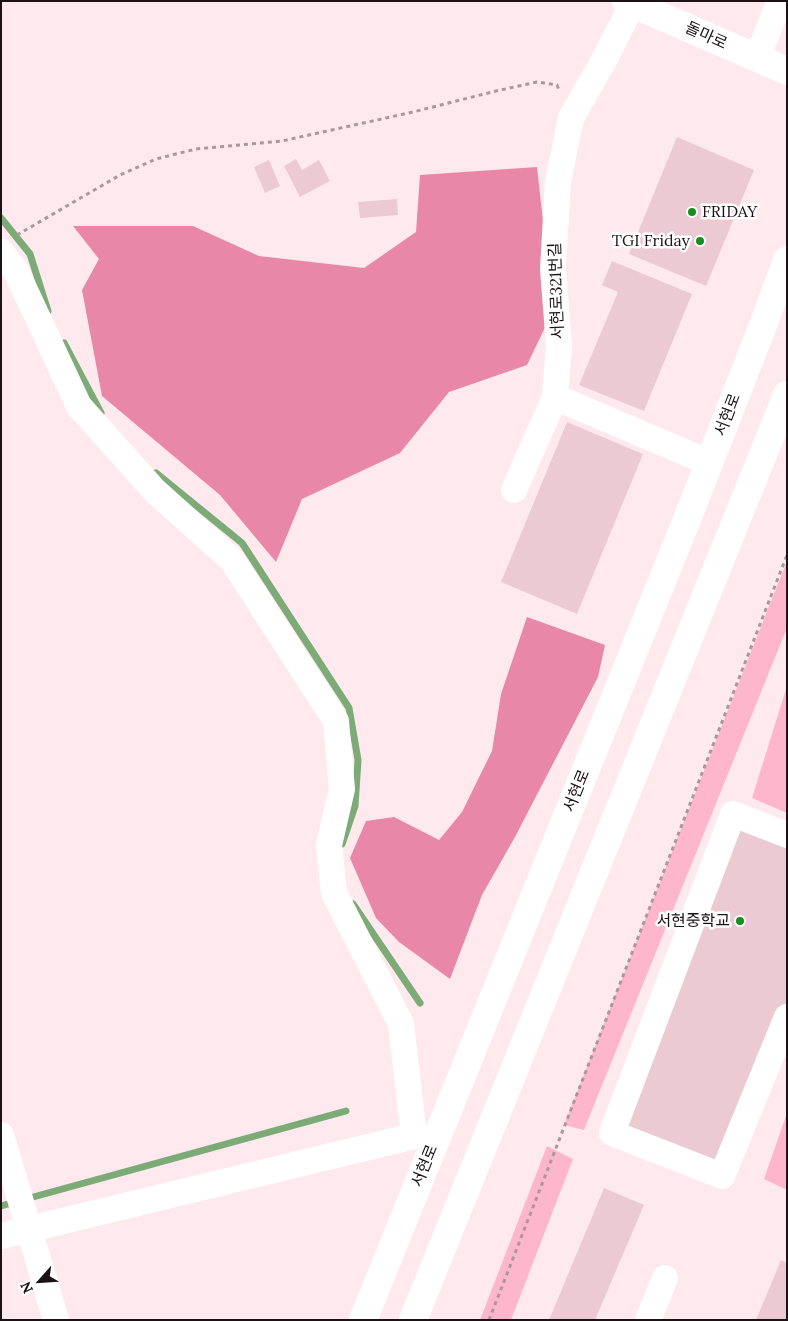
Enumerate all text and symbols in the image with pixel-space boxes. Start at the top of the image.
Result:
street label: 돌마로 [682,18,730,54]
place label: FRIDAY [702,202,757,222]
marker: FRIDAY [686,206,698,218]
place label: TGI Friday [612,231,690,251]
marker: TGI Friday [694,235,706,247]
street label: 서현로321번길 [546,242,568,340]
street label: 서현로 [711,391,745,439]
street label: 서현로 [560,767,594,815]
place label: 서현중학교 [656,911,730,931]
marker: 서현중학교 [734,915,746,927]
street label: 서현로 [408,1142,442,1190]
north arrow [15,1256,65,1306]
text: N [16,1279,37,1296]

